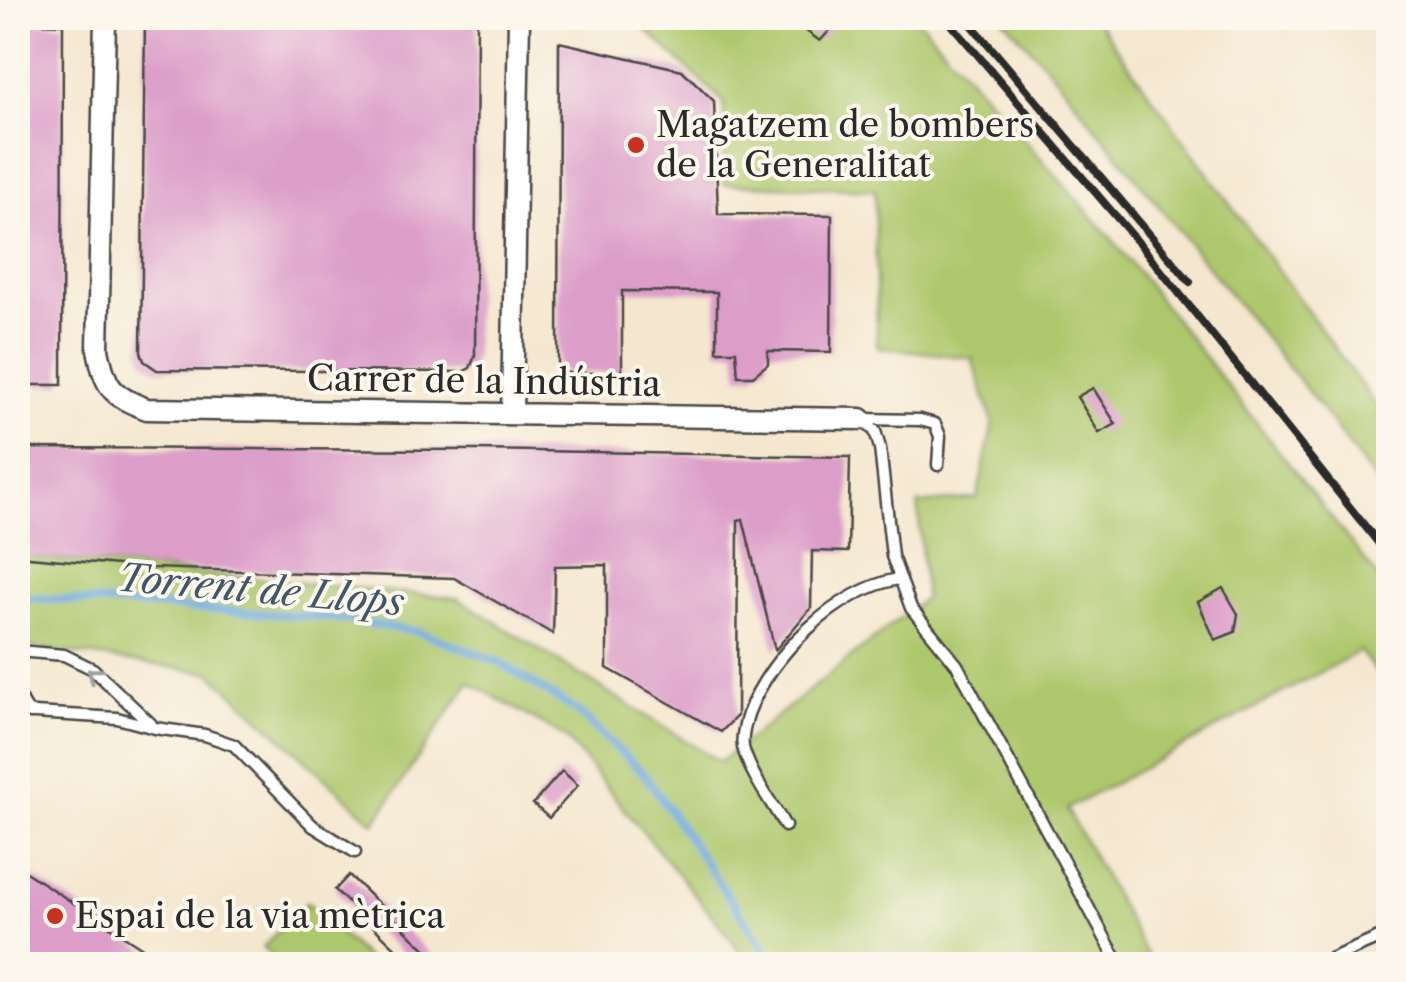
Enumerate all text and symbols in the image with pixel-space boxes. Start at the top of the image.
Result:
place label: Magatzem de bombers de la Generalitat [656,103,1034,186]
marker: Magatzem de bombers de la Generalitat [625,134,647,156]
street label: Carrer de la Indústria [307,356,662,405]
water label: Torrent de Llops [116,554,406,625]
one-way arrow [87,668,105,685]
place label: Espai de la via mètrica [75,894,446,937]
marker: Espai de la via mètrica [44,905,66,927]

